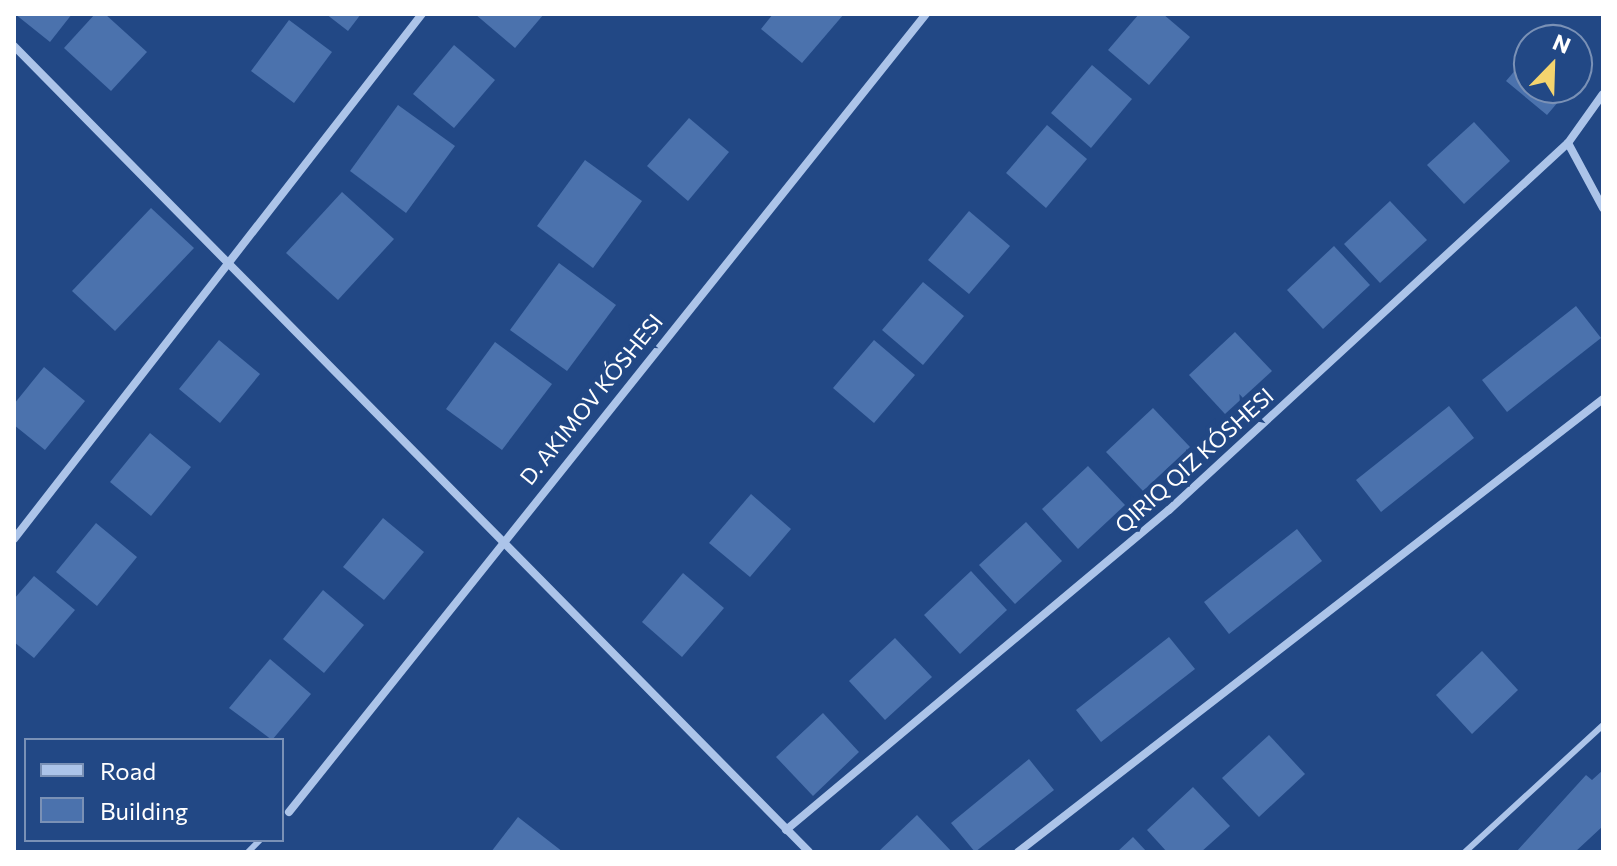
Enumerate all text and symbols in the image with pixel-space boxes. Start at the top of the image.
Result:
north arrow [1513,24,1593,104]
text: N [1549,28,1575,59]
street label: D. AKIMOV KÓSHESI [514,308,668,490]
street label: QIRIQ QIZ KÓSHESI [1109,382,1279,538]
legend [24,738,284,842]
text: Road [100,756,156,785]
text: Building [100,796,188,825]

